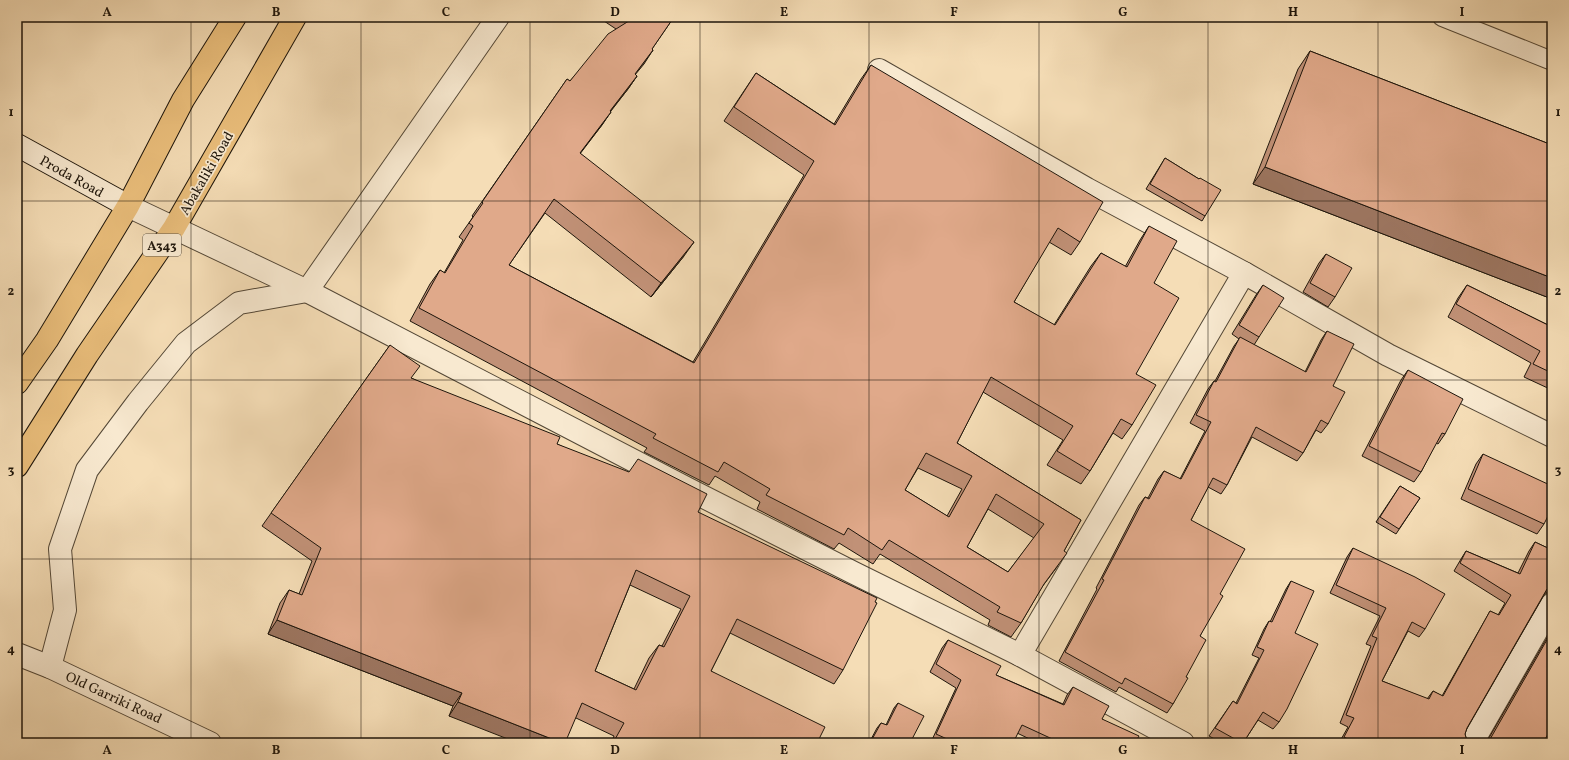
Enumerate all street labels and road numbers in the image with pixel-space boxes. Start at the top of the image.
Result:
street label: Abakaliki Road [176,128,239,219]
street label: Proda Road [36,152,107,203]
road number: A343 [143,234,181,256]
street label: Old Garriki Road [62,668,165,729]

